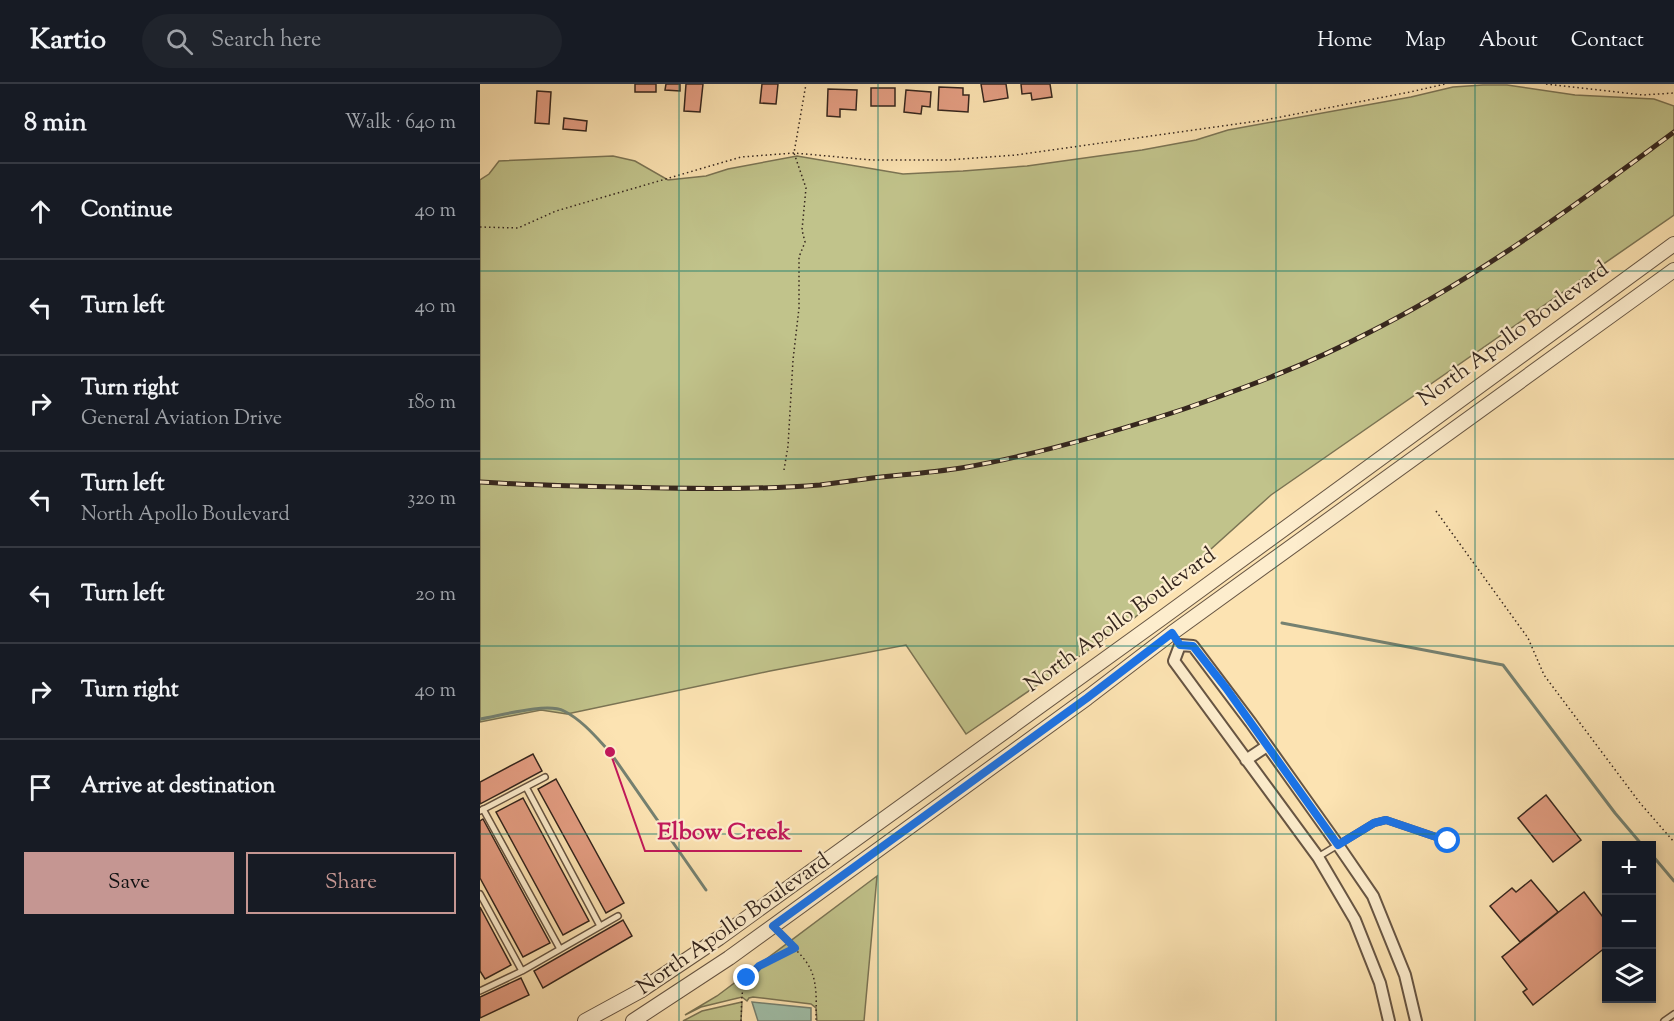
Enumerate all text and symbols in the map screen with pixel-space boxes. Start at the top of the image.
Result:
search box [142,14,562,68]
text: Kartio [30,21,106,61]
icon: search [163,25,196,58]
text: Search here [211,25,321,57]
text: Home [1317,26,1372,56]
text: Map [1405,26,1446,56]
text: About [1479,26,1538,56]
text: Contact [1571,26,1644,56]
text: 8 min [24,105,87,142]
text: Walk · 640 m [345,109,456,138]
icon: ahead [24,195,57,228]
text: Continue [81,195,172,227]
text: 40 m [415,197,456,226]
street label: North Apollo Boulevard [1412,255,1616,415]
icon: left [24,291,57,324]
text: Turn left [81,291,164,323]
text: 40 m [415,293,456,322]
text: Turn right [81,373,178,405]
icon: right [24,387,57,420]
text: 180 m [408,389,456,418]
text: General Aviation Drive [81,405,282,434]
text: Turn left [81,469,164,501]
icon: left [24,483,57,516]
text: 320 m [407,485,456,514]
text: North Apollo Boulevard [81,501,290,530]
street label: North Apollo Boulevard [1019,541,1223,701]
icon: left [24,579,57,612]
text: Turn left [81,579,164,611]
text: 20 m [415,581,456,610]
icon: right [24,675,57,708]
text: Turn right [81,675,178,707]
text: 40 m [415,677,456,706]
icon: arrive [24,771,57,804]
text: Arrive at destination [81,771,276,803]
callout: Elbow Creek [645,809,802,851]
text: Elbow Creek [657,816,792,850]
route start [1434,827,1460,853]
map controls [1602,841,1656,1003]
button: + [1602,841,1656,895]
street label: North Apollo Boulevard [631,846,837,1004]
button: Save [24,852,234,914]
button: Share [246,852,456,914]
button: − [1602,895,1656,949]
button: layers [1602,949,1656,1003]
route end [733,964,759,990]

